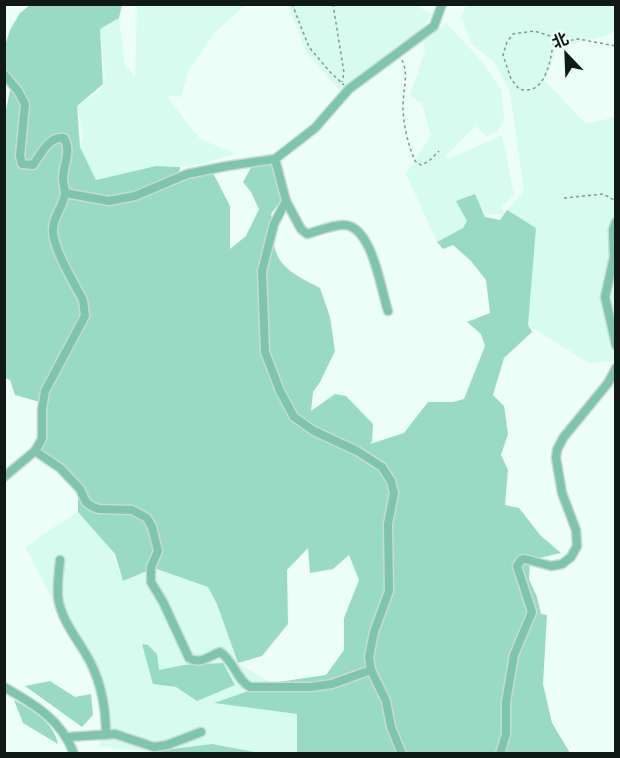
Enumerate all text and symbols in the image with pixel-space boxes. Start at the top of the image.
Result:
north arrow [536,24,596,84]
text: 北 [548,26,572,54]

